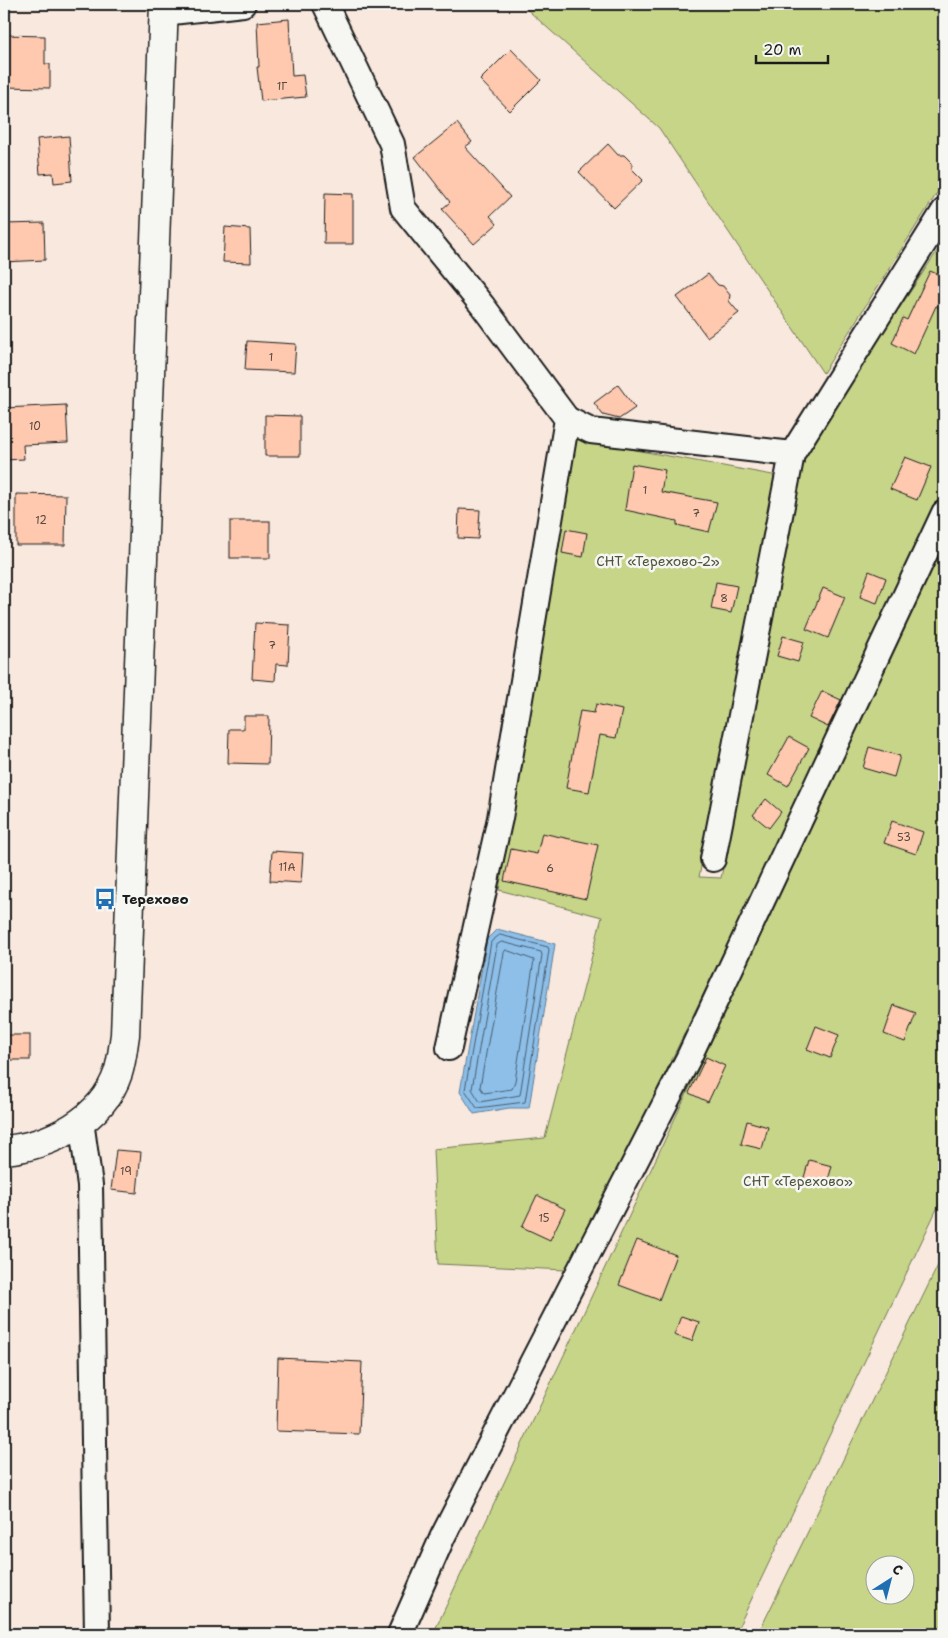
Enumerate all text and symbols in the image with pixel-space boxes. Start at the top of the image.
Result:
scale bar [756,32,828,64]
text: 20 m [763,40,802,60]
house number: 1Г [277,79,287,94]
house number: 1 [269,350,273,365]
house number: 10 [29,419,41,434]
house number: 1 [643,483,647,498]
house number: 7 [692,506,700,521]
house number: 12 [35,513,47,528]
park label: СНТ «Терехово-2» [596,552,720,570]
house number: 8 [720,591,728,606]
house number: 7 [268,638,276,653]
house number: 53 [897,830,911,845]
house number: 11А [279,860,295,875]
house number: 6 [546,861,554,876]
bus stop icon: Терехово [92,886,118,912]
place label: Терехово [122,890,189,908]
house number: 19 [120,1164,132,1179]
park label: СНТ «Терехово» [743,1172,853,1190]
house number: 15 [538,1211,550,1226]
north arrow [866,1556,916,1606]
text: С [889,1560,906,1579]

